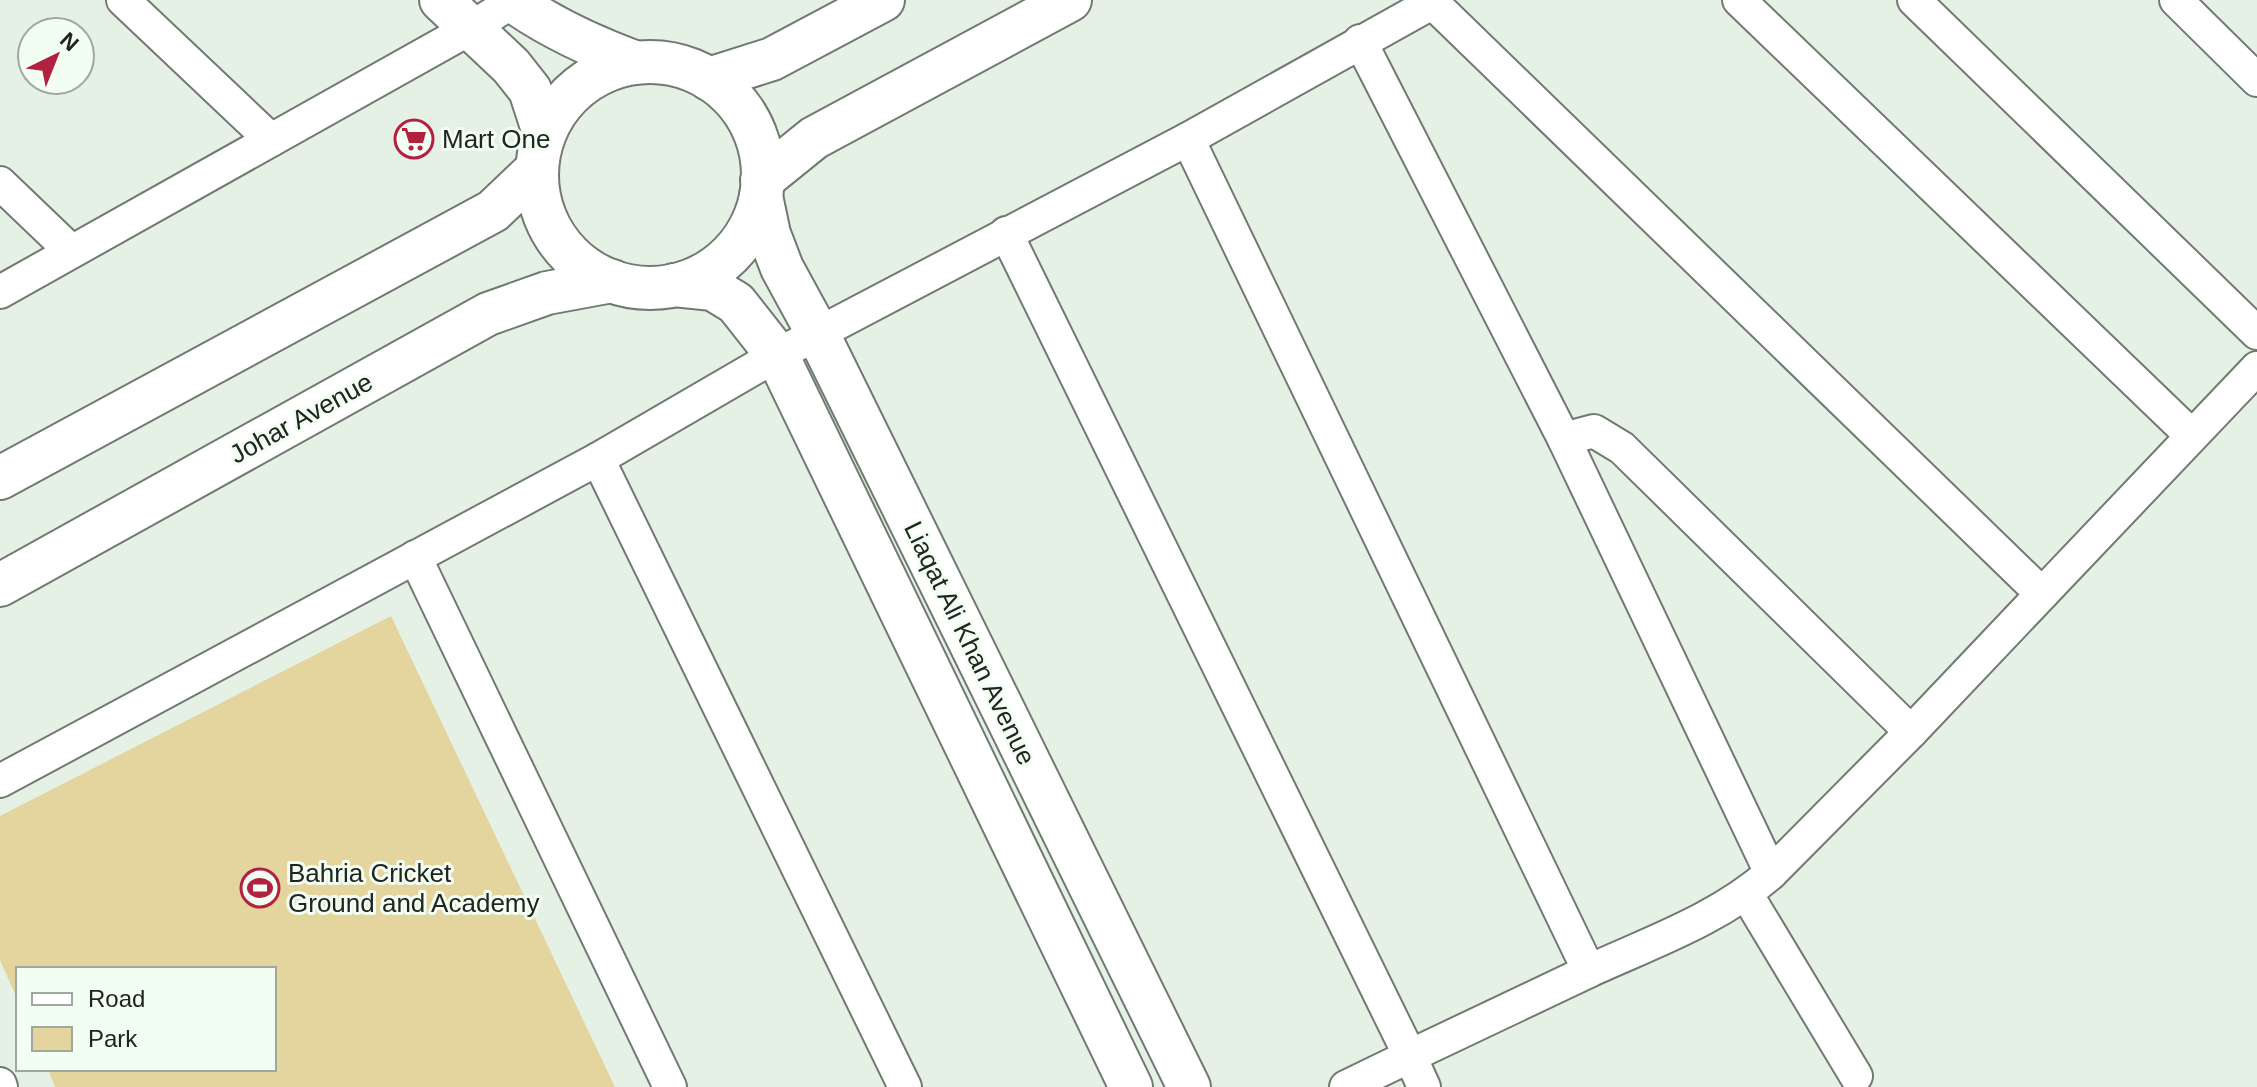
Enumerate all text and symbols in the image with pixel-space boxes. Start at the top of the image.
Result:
north arrow [16,16,96,96]
text: N [55,27,84,56]
supermarket icon: Mart One [393,118,435,160]
place label: Mart One [442,124,550,154]
street label: Johar Avenue [224,366,378,470]
street label: Liaqat Ali Khan Avenue [898,516,1042,770]
place label: Bahria Cricket Ground and Academy [288,858,540,918]
sports icon: Bahria Cricket Ground and Academy [239,867,281,909]
legend [16,967,276,1071]
text: Road [88,985,145,1012]
text: Park [88,1025,138,1052]

